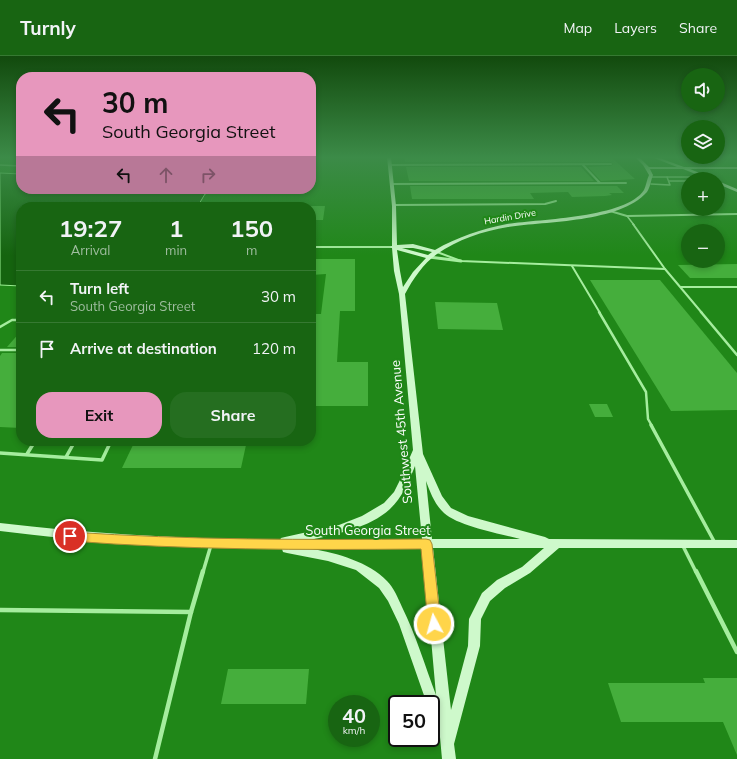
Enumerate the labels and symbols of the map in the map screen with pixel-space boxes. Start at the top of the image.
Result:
street label: Hardin Drive [483,207,537,226]
street label: Southwest 45th Avenue [387,359,415,505]
pin [53,519,87,553]
street label: South Georgia Street [305,522,431,538]
position arrow [413,603,455,645]
speed limit sign: 50 [388,695,440,747]

